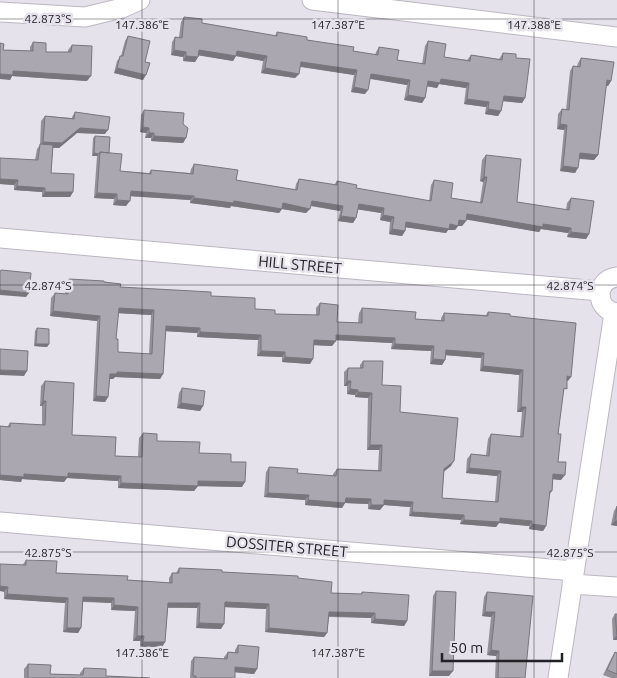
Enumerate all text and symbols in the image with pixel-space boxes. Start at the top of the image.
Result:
text: 42.873°S [25,12,71,25]
text: 147.386°E [115,18,169,31]
text: 147.387°E [311,18,365,31]
text: 147.388°E [507,18,561,31]
street label: HILL STREET [258,252,343,277]
text: 42.874°S [25,279,71,292]
text: 42.874°S [547,279,593,292]
street label: DOSSITER STREET [226,533,349,560]
text: 42.875°S [25,546,71,559]
text: 42.875°S [547,546,593,559]
scale bar [442,630,562,662]
text: 50 m [450,639,483,656]
text: 147.386°E [115,646,169,659]
text: 147.387°E [311,646,365,659]

